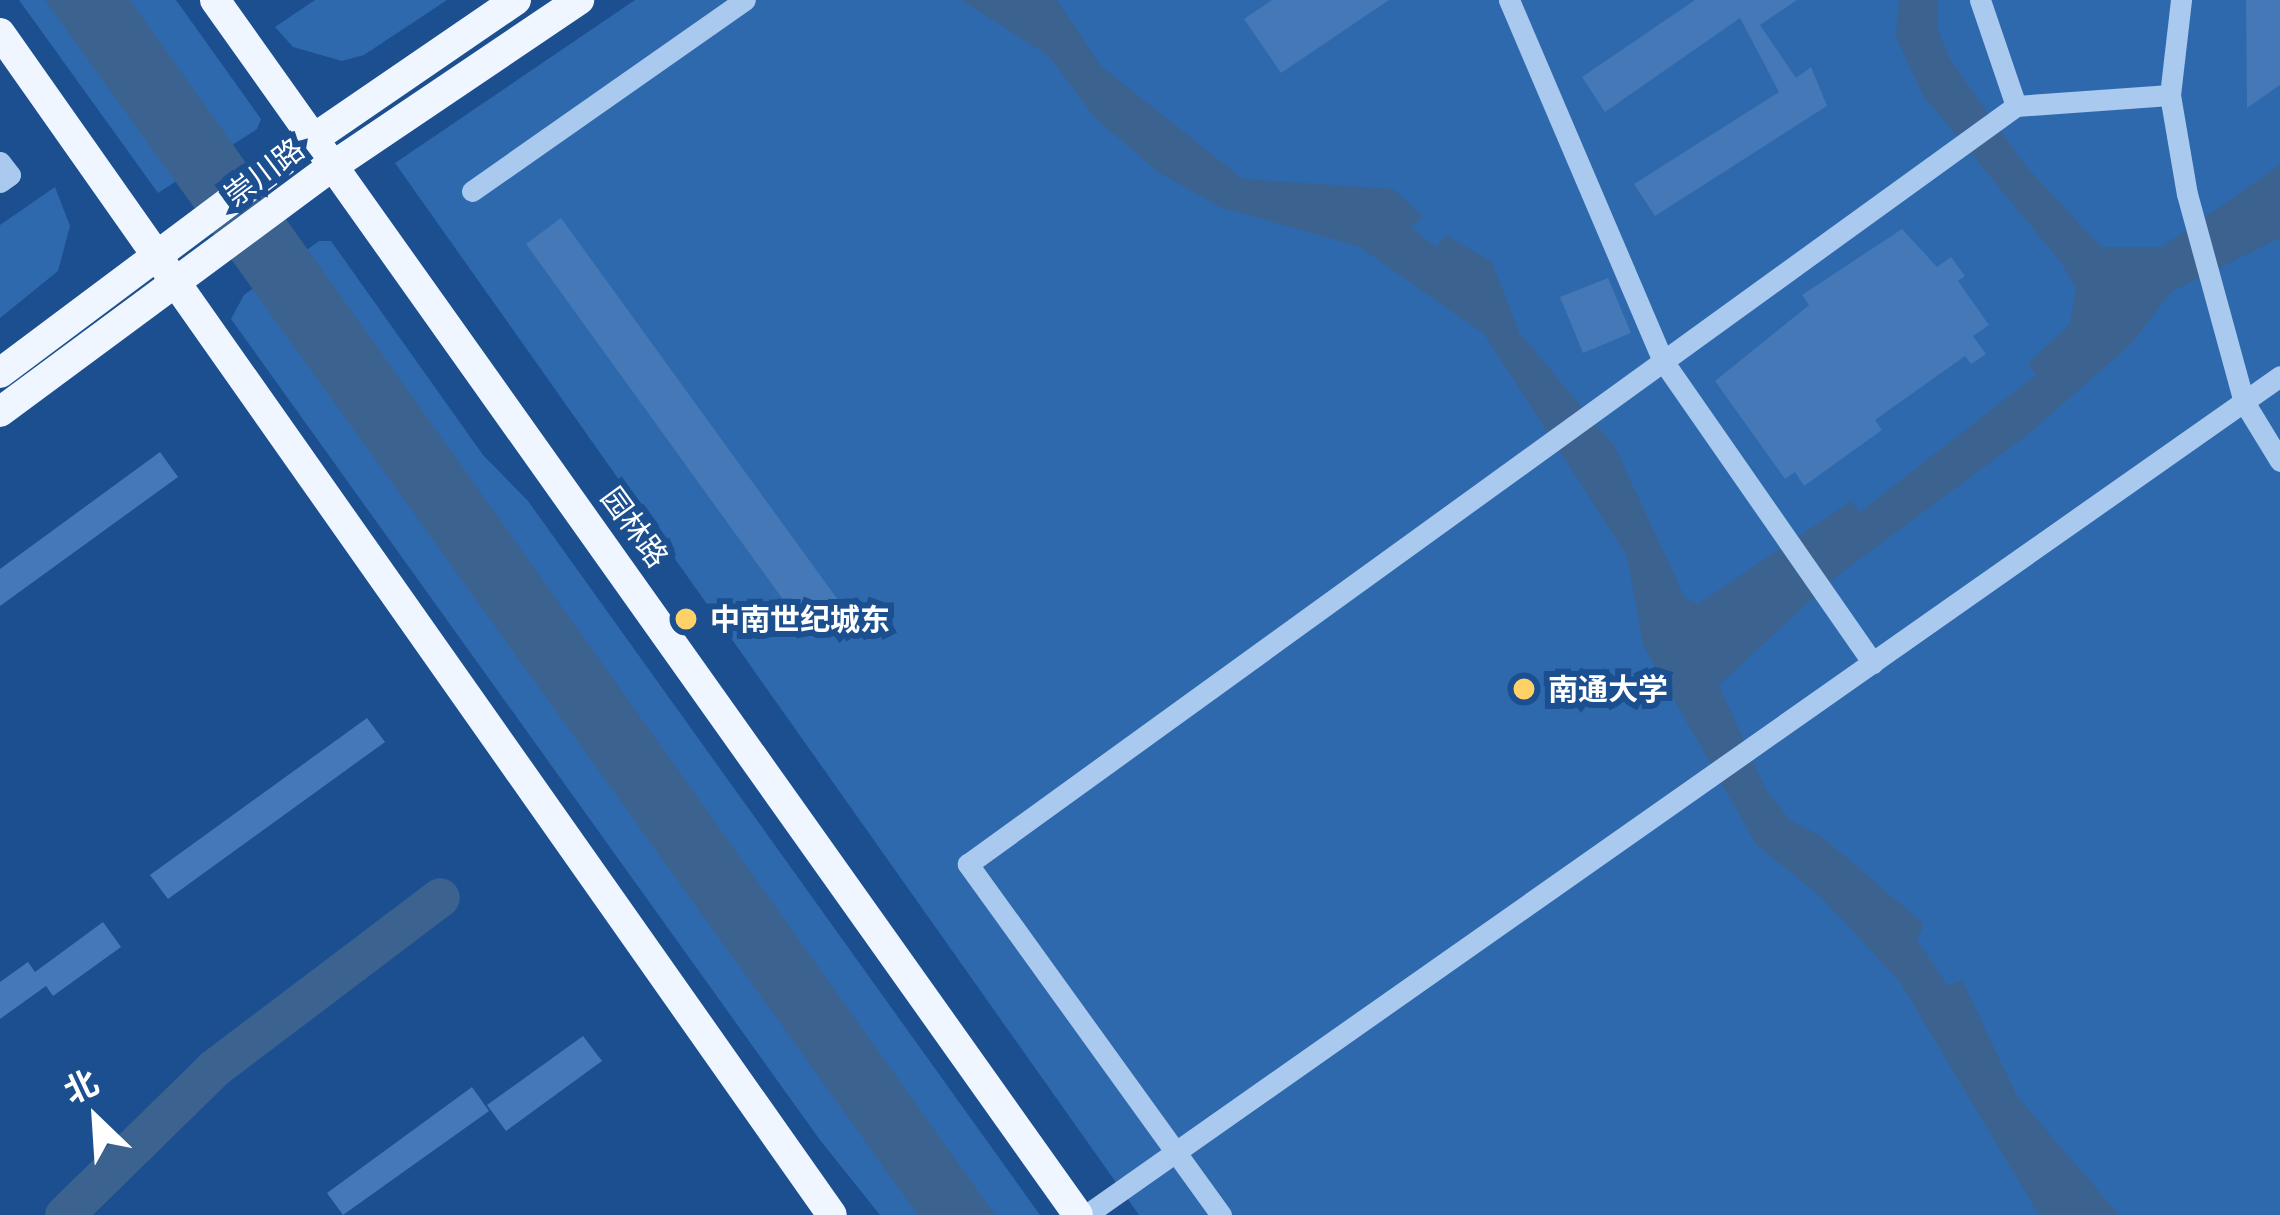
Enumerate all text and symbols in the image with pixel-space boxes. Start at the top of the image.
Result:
street label: 崇川路 [217,131,311,213]
street label: 园林路 [594,480,676,574]
place label: 中南世纪城东 [710,601,890,637]
marker: 中南世纪城东 [673,606,699,632]
place label: 南通大学 [1548,671,1668,707]
marker: 南通大学 [1511,676,1537,702]
north arrow [36,1059,156,1179]
text: 北 [57,1060,104,1111]

